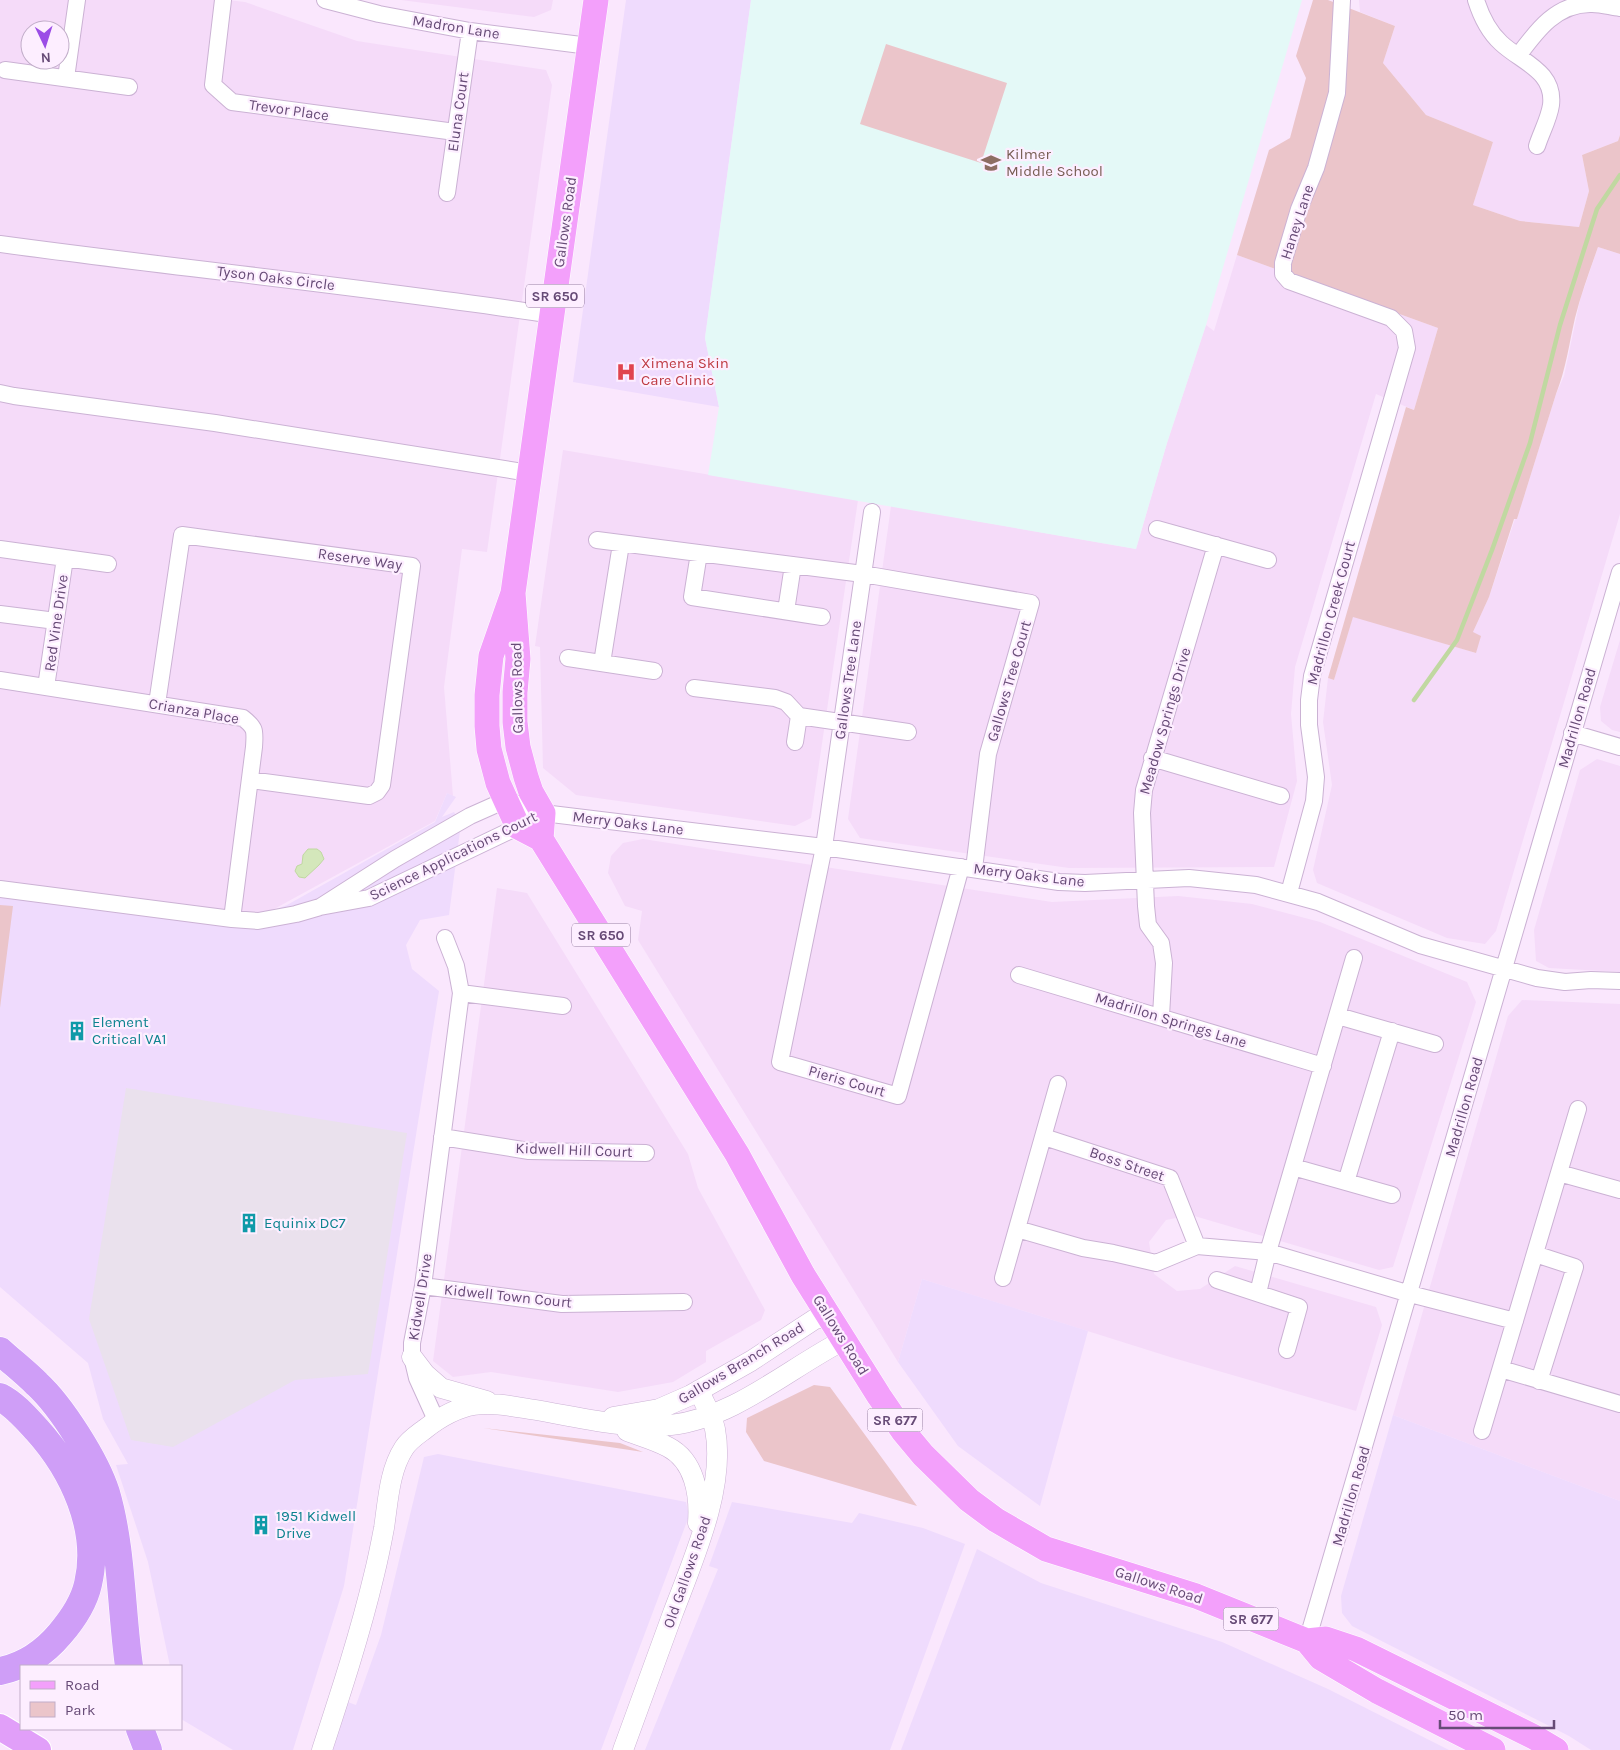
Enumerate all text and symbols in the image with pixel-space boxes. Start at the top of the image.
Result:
street label: Madron Lane [411,11,501,43]
north arrow [20,20,70,70]
text: N [40,49,51,66]
street label: Eluna Court [444,71,473,153]
street label: Trevor Place [248,95,330,125]
place label: Kilmer Middle School [1006,145,1103,180]
school or university icon: Kilmer Middle School [980,152,1002,174]
street label: Gallows Road [550,176,580,268]
street label: Haney Lane [1276,182,1318,262]
street label: Tyson Oaks Circle [216,262,336,294]
road number: SR 650 [526,284,584,308]
place label: Ximena Skin Care Clinic [641,354,729,389]
hospital icon: Ximena Skin Care Clinic [615,361,637,383]
street label: Madrillon Creek Court [1303,539,1359,687]
street label: Reserve Way [317,544,403,574]
street label: Red Vine Drive [40,573,72,673]
street label: Gallows Tree Court [983,618,1035,744]
street label: Gallows Tree Lane [831,620,865,740]
street label: Gallows Road [507,642,527,734]
street label: Meadow Springs Drive [1135,646,1195,796]
street label: Madrillon Road [1554,666,1600,770]
street label: Crianza Place [147,694,241,728]
street label: Science Applications Court [366,807,540,904]
street label: Merry Oaks Lane [571,807,685,839]
street label: Merry Oaks Lane [972,859,1086,891]
road number: SR 650 [572,924,630,946]
street label: Madrillon Springs Lane [1093,988,1249,1052]
place label: Element Critical VA1 [92,1013,167,1048]
building icon: Element Critical VA1 [66,1020,88,1042]
street label: Madrillon Road [1441,1055,1487,1159]
street label: Pieris Court [806,1061,888,1101]
street label: Kidwell Hill Court [515,1139,633,1161]
street label: Boss Street [1087,1143,1167,1185]
building icon: Equinix DC7 [238,1212,260,1234]
place label: Equinix DC7 [264,1214,346,1232]
street label: Kidwell Drive [404,1252,436,1342]
street label: Kidwell Town Court [443,1280,573,1312]
street label: Gallows Road [809,1291,873,1379]
street label: Gallows Branch Road [675,1318,807,1408]
road number: SR 677 [868,1408,922,1432]
street label: Madrillon Road [1328,1444,1374,1548]
place label: 1951 Kidwell Drive [276,1507,356,1542]
street label: Old Gallows Road [659,1513,715,1631]
building icon: 1951 Kidwell Drive [250,1514,272,1536]
street label: Gallows Road [1113,1562,1205,1608]
road number: SR 677 [1224,1608,1278,1630]
legend [20,1665,182,1730]
text: Road [65,1676,100,1694]
scale bar [1440,1698,1554,1730]
text: Park [65,1701,95,1719]
text: 50 m [1448,1706,1483,1724]

